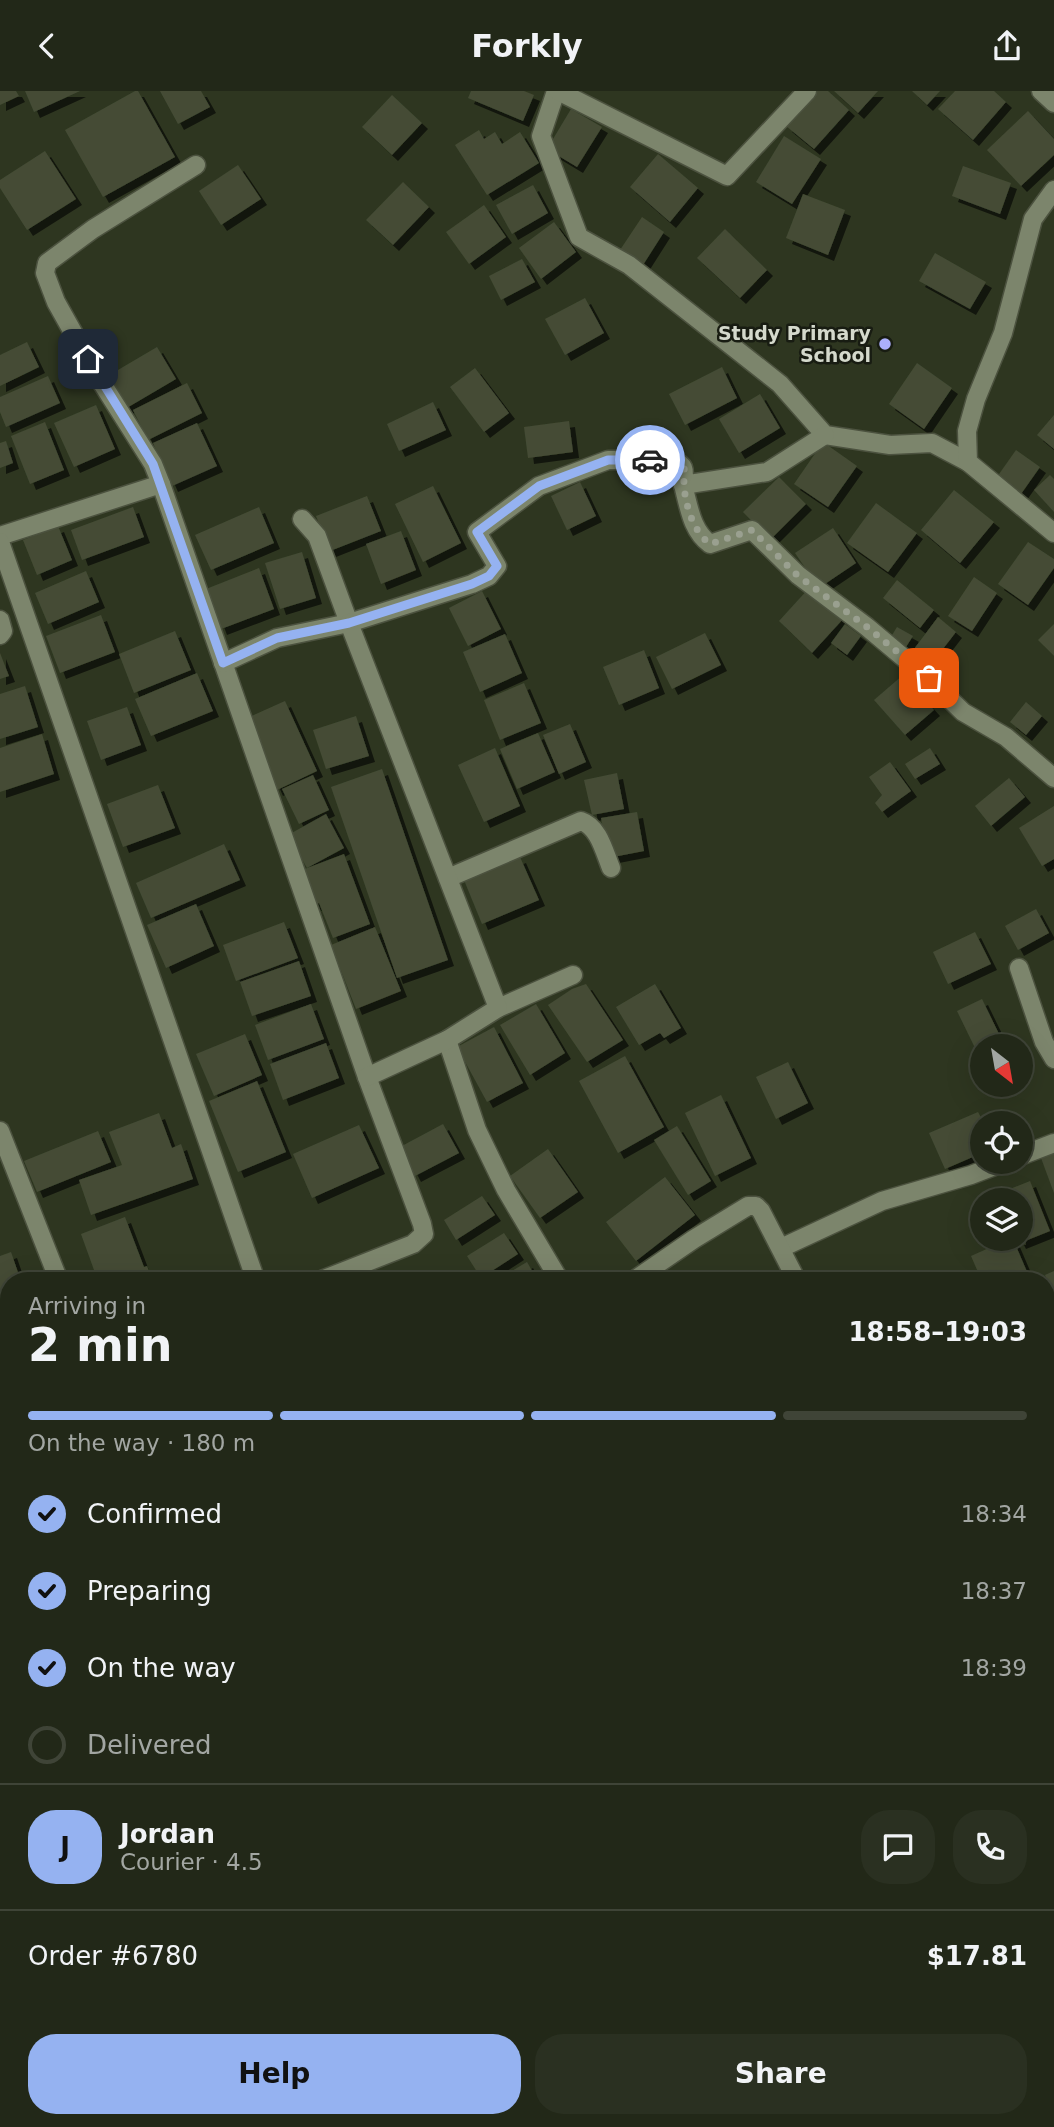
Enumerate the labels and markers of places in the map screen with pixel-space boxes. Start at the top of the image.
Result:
place label: Study Primary School [718,322,872,366]
pin [58,329,118,389]
marker: Study Primary School [877,336,893,352]
pin [899,648,959,708]

